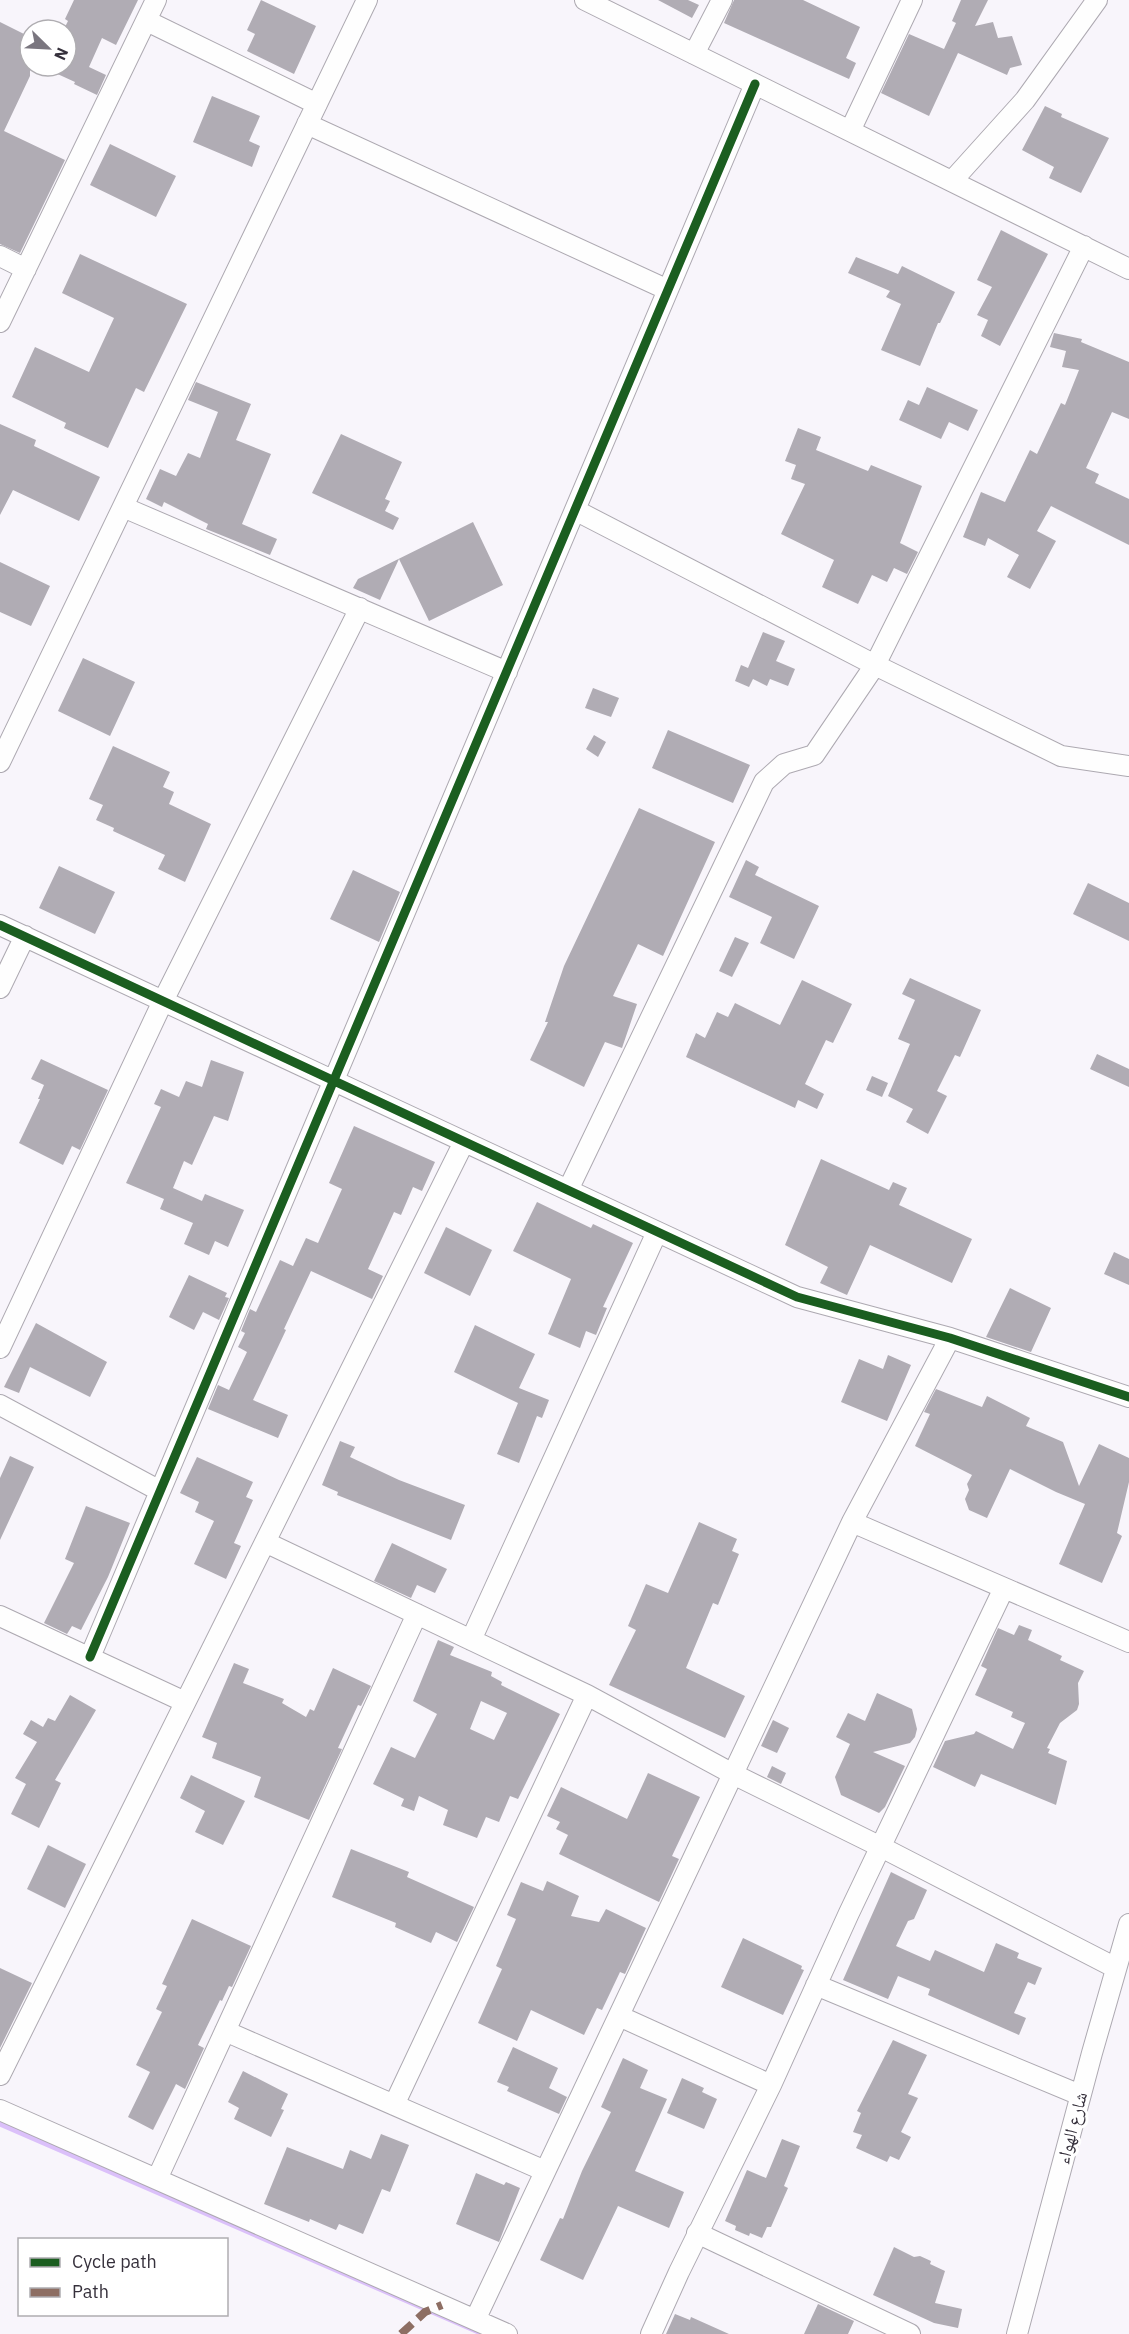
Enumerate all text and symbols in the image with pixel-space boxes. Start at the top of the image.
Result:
north arrow [18,18,78,78]
text: N [50,45,73,63]
street label: شارع الهواء [1051,2089,1092,2167]
legend [18,2238,228,2316]
text: Cycle path [72,2250,157,2273]
text: Path [72,2280,109,2303]

